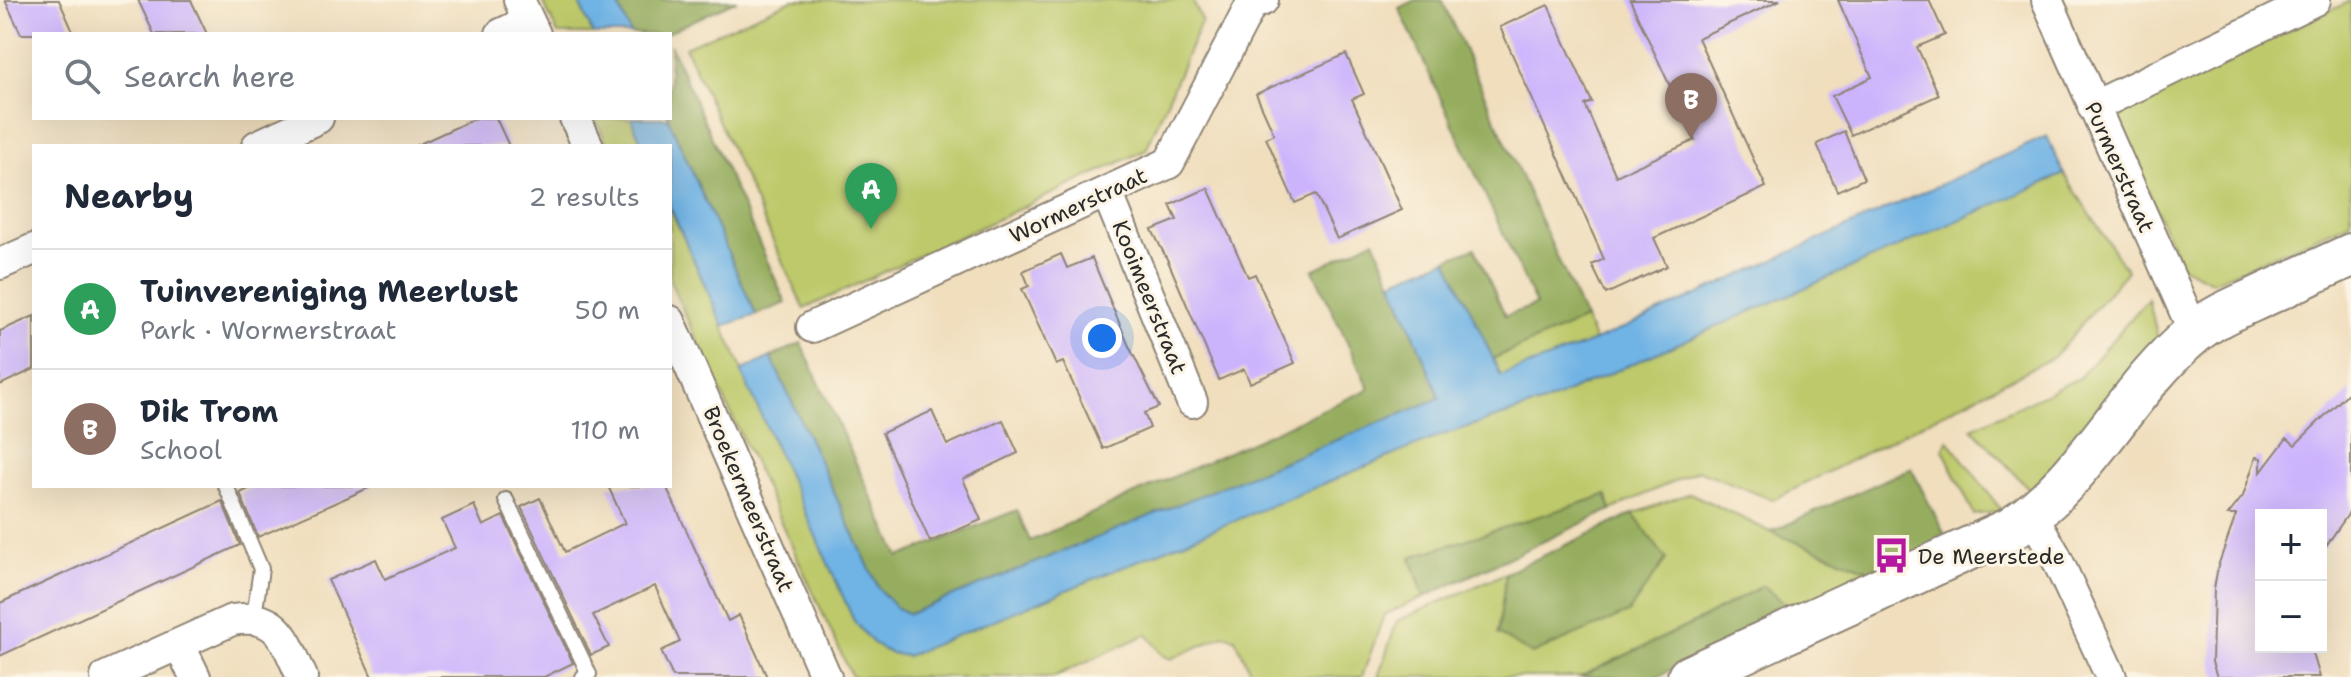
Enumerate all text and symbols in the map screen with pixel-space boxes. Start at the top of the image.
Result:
search box [32,32,672,120]
icon: search [60,54,104,98]
text: Search here [124,56,295,97]
pin: B [1665,73,1717,139]
street label: Purmerstraat [2078,97,2161,237]
street label: Wormerstraat [1005,161,1152,250]
pin: A [845,163,897,229]
text: Nearby [64,173,194,219]
text: 2 results [528,179,640,214]
street label: Kooimeerstraat [1105,216,1194,378]
text: Tuinvereniging Meerlust [140,271,518,312]
text: A [80,292,100,327]
text: 50 m [575,292,640,327]
text: Park · Wormerstraat [140,312,397,347]
your location [1082,318,1122,358]
text: Dik Trom [140,391,278,432]
street label: Broekermeerstraat [696,402,801,597]
text: B [82,412,98,447]
text: 110 m [570,412,640,447]
text: School [140,432,222,467]
map controls [2255,509,2327,653]
button: + [2255,509,2327,581]
bus stop icon: De Meerstede [1873,537,1911,575]
place label: De Meerstede [1918,542,2065,571]
button: − [2255,581,2327,653]

